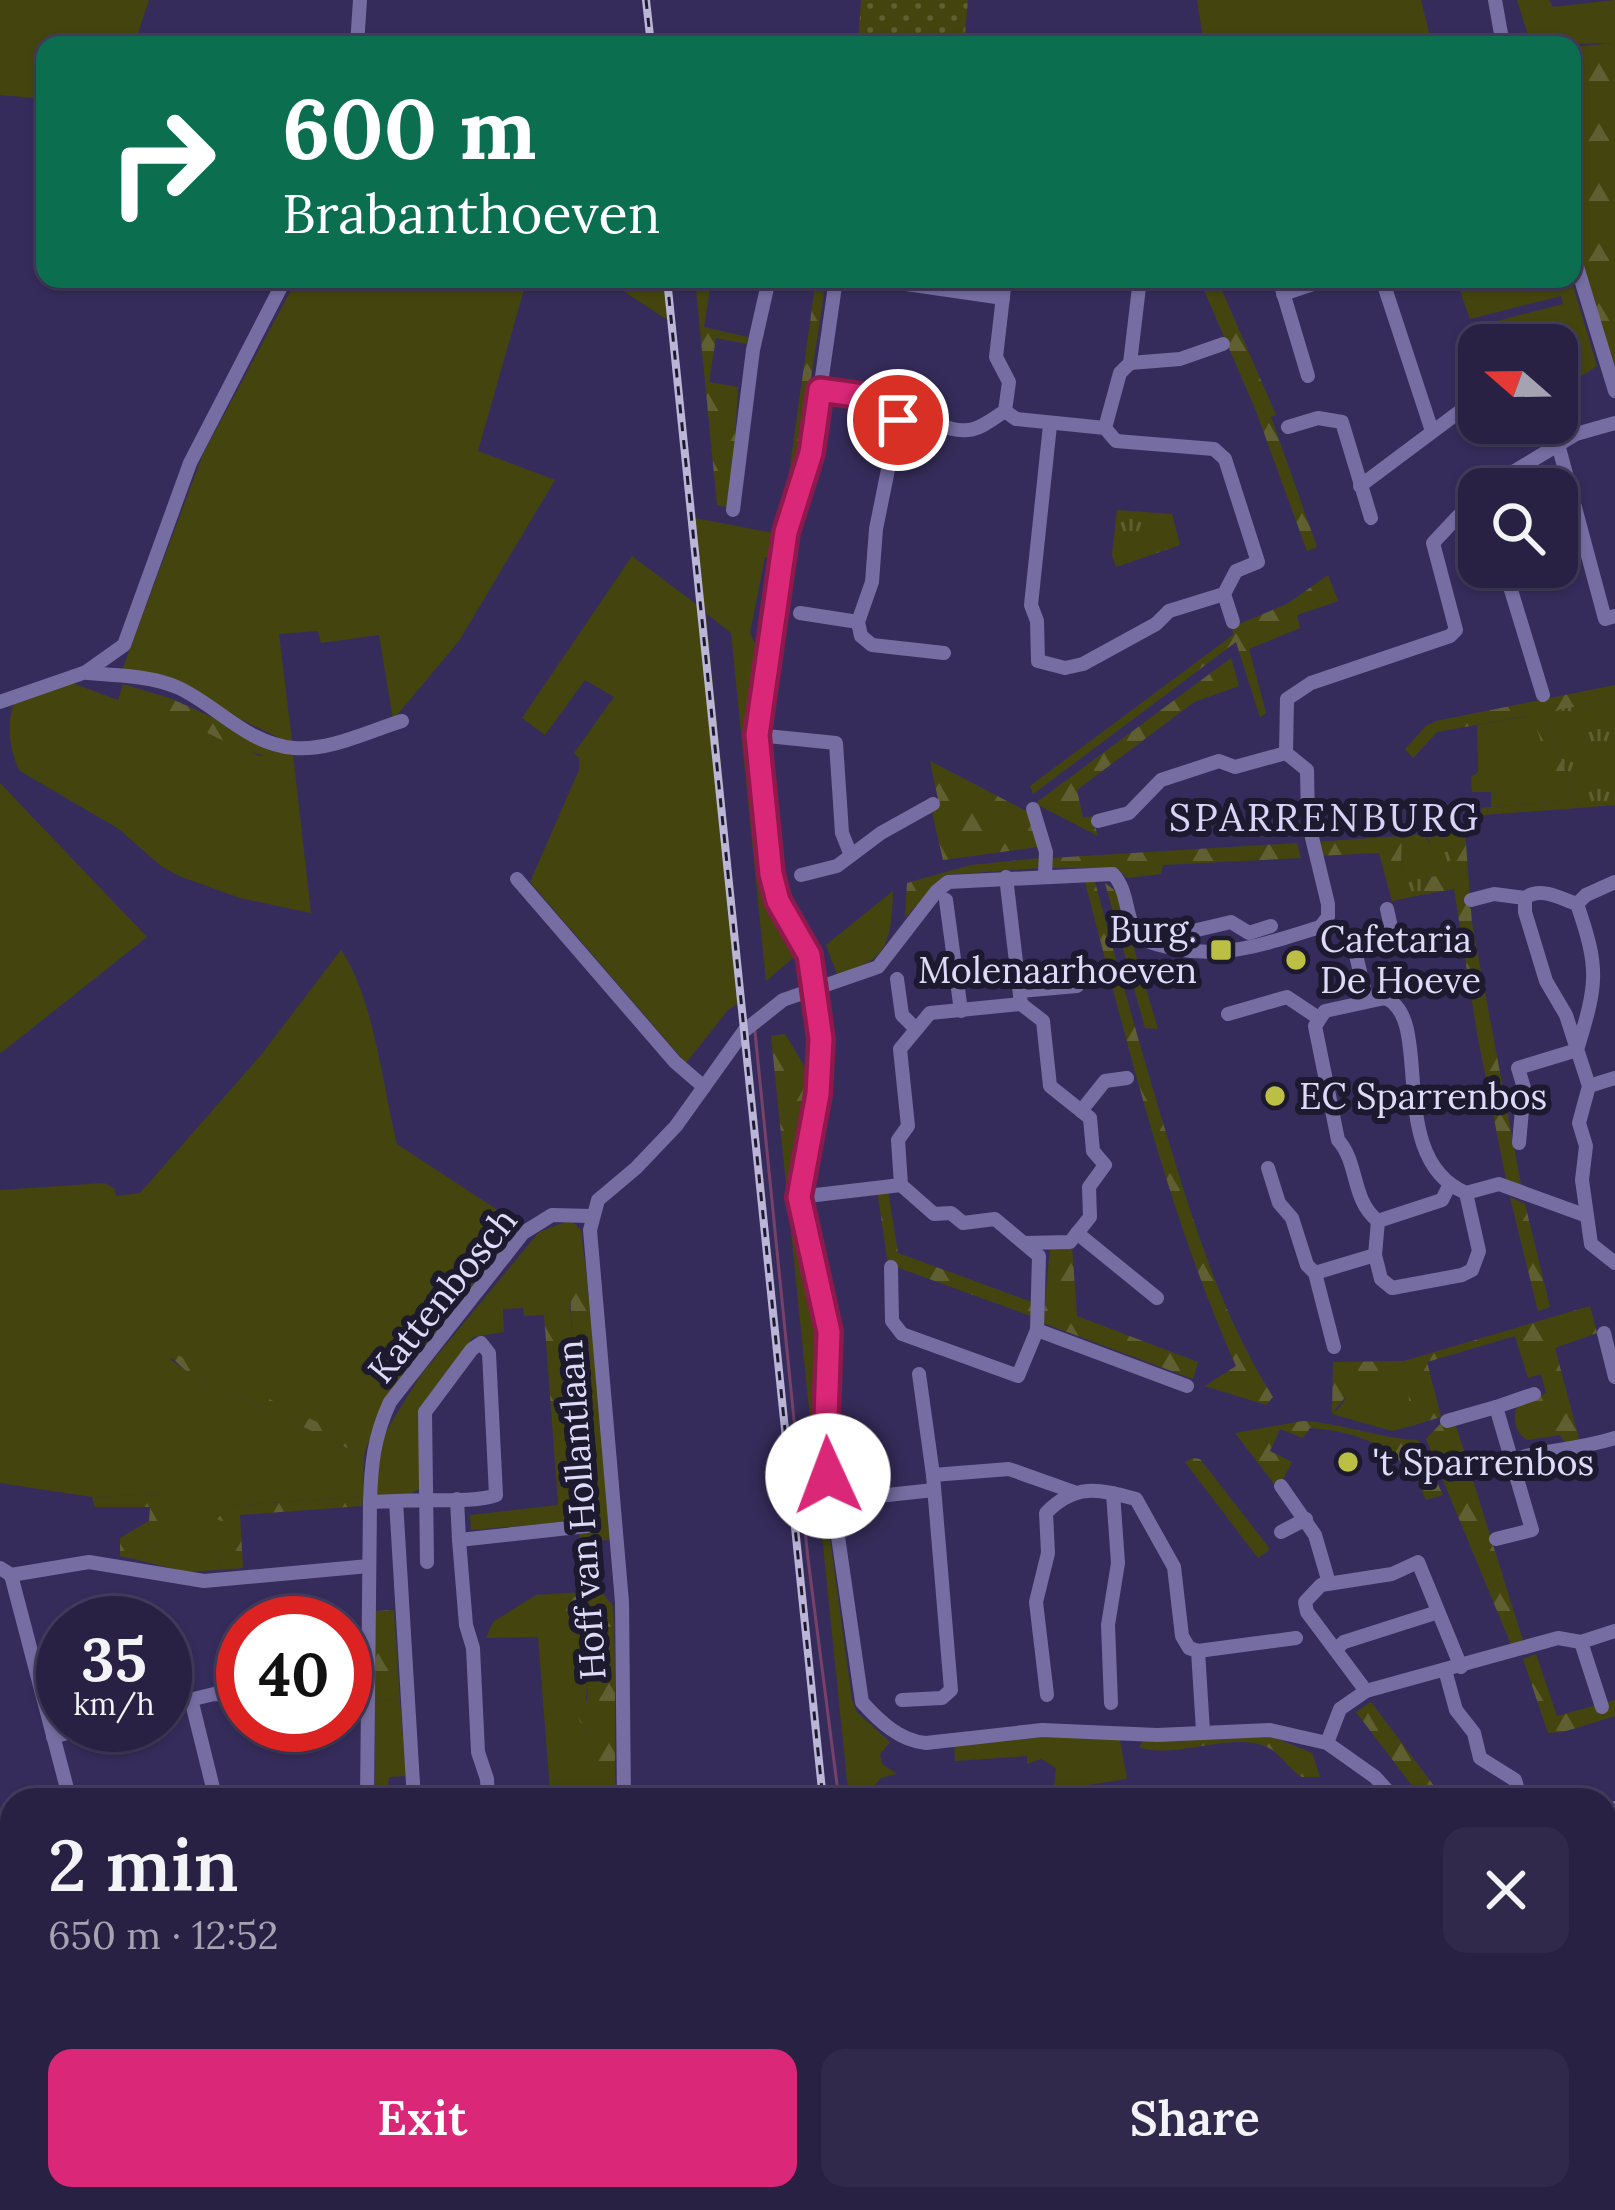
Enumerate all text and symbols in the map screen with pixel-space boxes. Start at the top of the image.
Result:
text: 600 m [282,74,537,182]
icon: right [84,84,240,240]
text: Brabanthoeven [282,179,661,248]
north arrow [1458,324,1578,444]
map controls [1458,324,1578,588]
pin [847,369,949,471]
icon: arrive [865,387,931,453]
button: search [1458,468,1578,588]
district label: SPARRENBURG [1169,792,1481,842]
place label: Burg. Molenaarhoeven [918,906,1197,993]
place label: Cafetaria De Hoeve [1320,916,1481,1003]
marker: Burg. Molenaarhoeven [1208,937,1234,963]
marker: Cafetaria De Hoeve [1283,947,1309,973]
place label: EC Sparrenbos [1299,1073,1547,1119]
marker: EC Sparrenbos [1262,1083,1288,1109]
street label: Kattenbosch [357,1198,527,1392]
street label: Hoff van Hollantlaan [546,1338,616,1682]
position arrow [765,1413,891,1539]
place label: 't Sparrenbos [1372,1439,1594,1485]
marker: 't Sparrenbos [1335,1449,1361,1475]
speed limit sign: 40 [216,1596,372,1752]
text: 35 [81,1621,147,1697]
text: km/h [73,1685,155,1723]
text: 2 min [48,1819,239,1911]
button: close [1443,1827,1569,1953]
text: 650 m · 12:52 [48,1910,279,1960]
button: Exit [48,2049,797,2187]
button: Share [821,2049,1569,2187]

